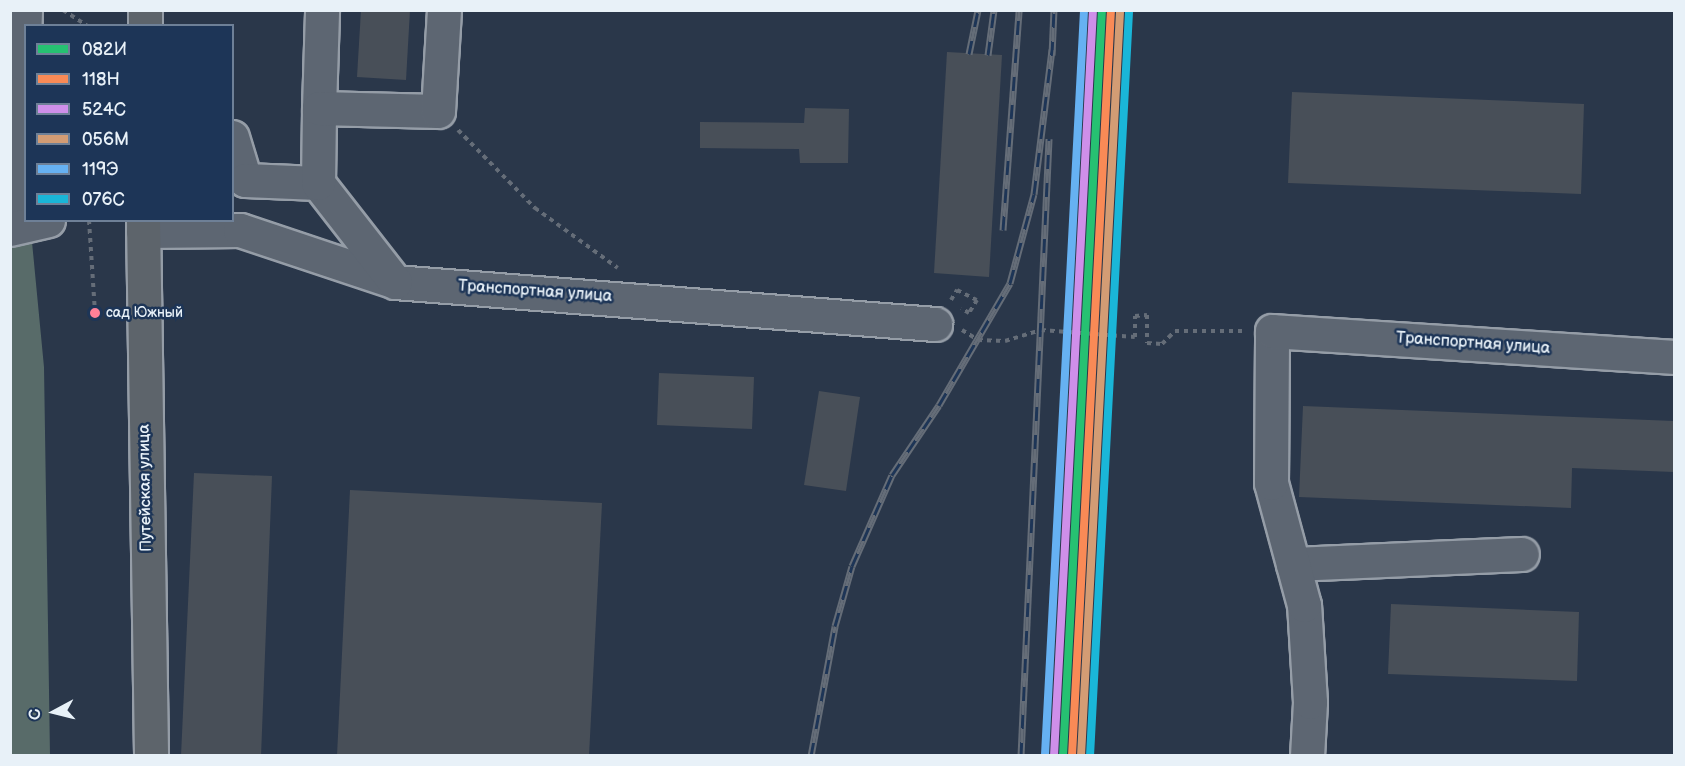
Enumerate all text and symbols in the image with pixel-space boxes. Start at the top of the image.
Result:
legend [24,24,234,222]
text: 082И [82,39,127,60]
text: 118Н [82,69,120,90]
text: 524С [82,99,126,120]
text: 056М [82,129,129,150]
text: 119Э [82,159,119,180]
text: 076С [82,189,125,210]
street label: Транспортная улица [457,277,613,307]
place label: сад Южный [106,305,183,321]
marker: сад Южный [89,307,101,319]
street label: Транспортная улица [1395,329,1551,359]
street label: Путейская улица [135,424,157,552]
north arrow [24,682,84,742]
text: С [26,708,46,721]

